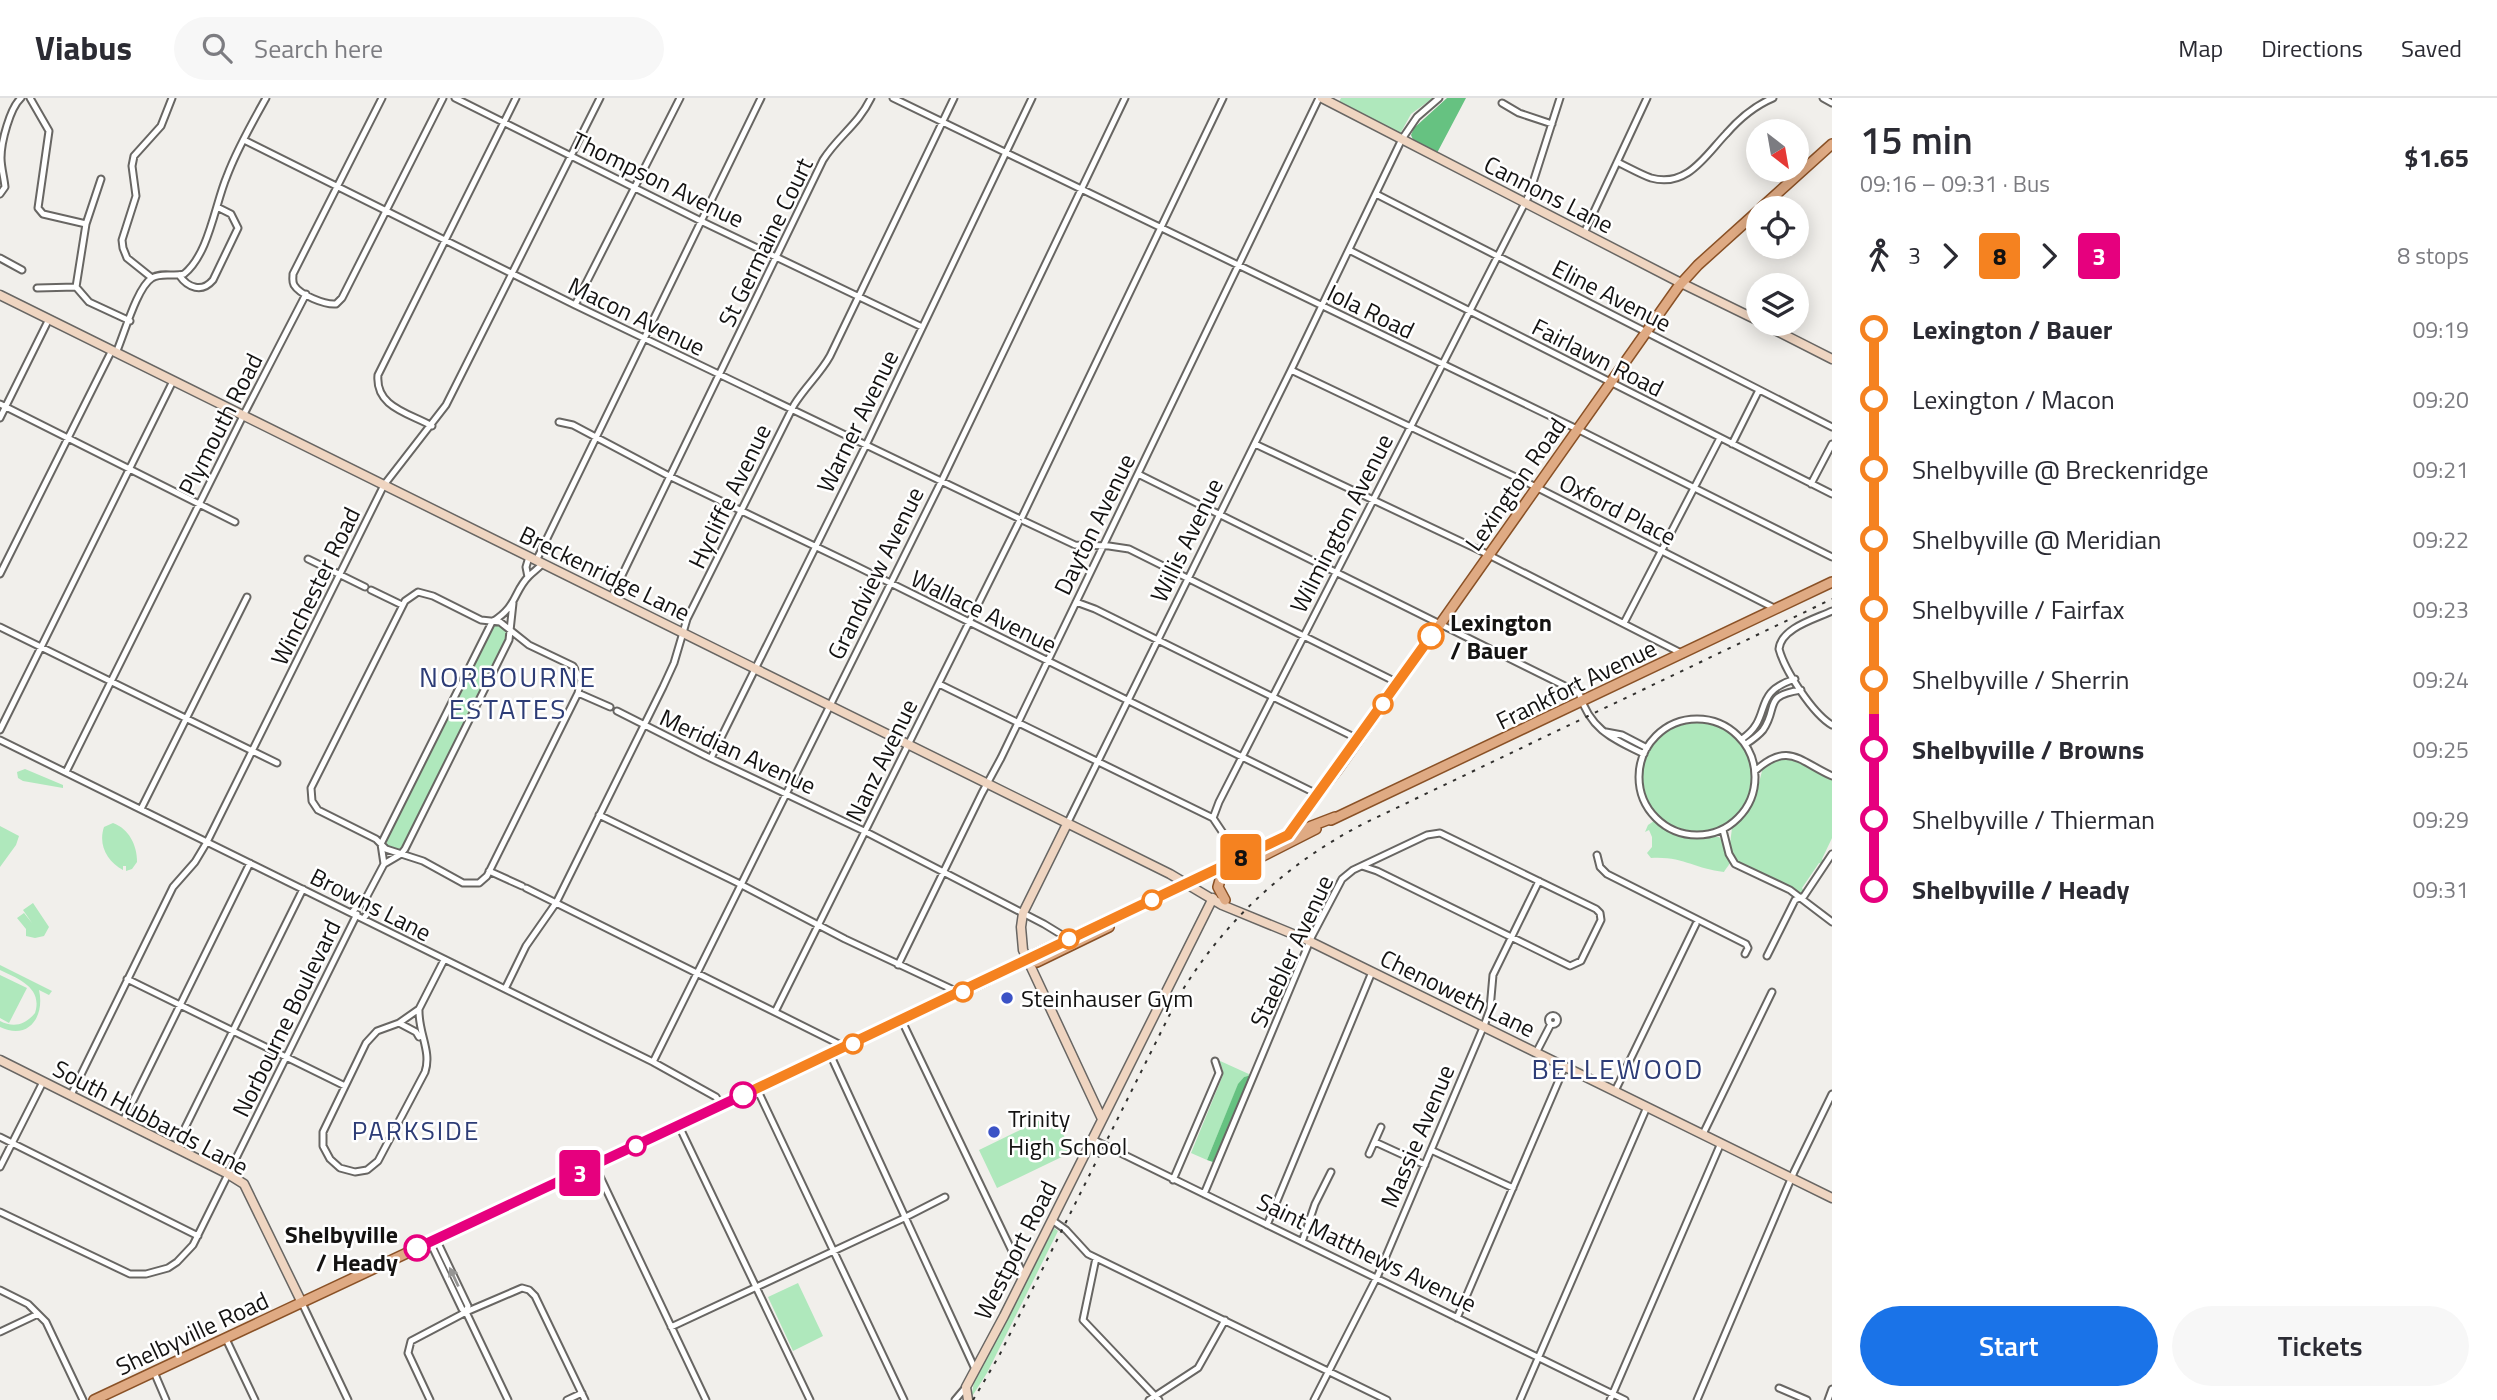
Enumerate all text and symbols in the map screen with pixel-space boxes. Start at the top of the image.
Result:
search box [174,17,664,80]
text: Viabus [35,23,132,73]
icon: search [198,29,236,67]
text: Search here [254,29,383,68]
text: Map [2178,30,2223,66]
text: Directions [2261,30,2363,66]
text: Saved [2401,30,2462,66]
text: 15 min [1860,111,1973,169]
north arrow [1746,119,1810,182]
map controls [1746,119,1809,336]
street label: Thompson Avenue [566,122,750,236]
text: $1.65 [2404,138,2469,177]
street label: Cannons Lane [1478,146,1620,242]
street label: St Germaine Court [708,151,822,333]
text: 09:16 – 09:31 · Bus [1860,166,2050,201]
button: locate [1746,196,1809,259]
icon: walk [1860,237,1898,275]
icon: forward [1931,237,1969,275]
icon: forward [2030,237,2068,275]
text: 3 [1908,238,1921,273]
text: 8 [1993,238,2006,274]
text: 3 [2092,238,2106,274]
text: 8 stops [2397,238,2469,273]
street label: Eline Avenue [1546,250,1678,340]
street label: Macon Avenue [562,267,712,365]
button: layers [1746,273,1809,336]
street label: Iola Road [1321,274,1421,348]
street label: Fairlawn Road [1526,308,1670,406]
text: Lexington / Bauer [1912,310,2113,349]
text: 09:19 [2412,312,2469,347]
street label: Warner Avenue [807,343,907,499]
street label: Plymouth Road [169,347,271,501]
text: Lexington / Macon [1912,380,2115,419]
text: 09:20 [2412,382,2469,417]
street label: Lexington Road [1456,410,1574,558]
street label: Hycliffe Avenue [678,418,780,574]
street label: Wilmington Avenue [1280,427,1402,619]
street label: Dayton Avenue [1044,447,1144,601]
text: Shelbyville @ Breckenridge [1912,450,2209,489]
text: 09:21 [2412,452,2469,487]
street label: Oxford Place [1553,464,1683,554]
street label: Willis Avenue [1140,472,1232,608]
street label: Grandview Avenue [818,481,932,665]
street label: Winchester Road [261,501,369,671]
street label: Breckenridge Lane [513,516,697,630]
text: Shelbyville @ Meridian [1912,520,2161,559]
text: 09:22 [2412,522,2469,557]
street label: Wallace Avenue [905,560,1063,662]
text: Shelbyville / Fairfax [1912,590,2125,629]
text: 09:23 [2412,592,2469,627]
place label: Lexington / Bauer [1450,604,1552,668]
marker: Lexington / Bauer [1418,623,1444,649]
street label: Frankfort Avenue [1490,630,1662,738]
district label: NORBOURNE ESTATES [419,655,597,730]
text: Shelbyville / Sherrin [1912,660,2130,699]
text: 09:24 [2412,662,2469,697]
street label: Nanz Avenue [836,693,926,827]
unlabelled marker [1373,694,1393,714]
street label: Meridian Avenue [654,699,822,803]
text: Shelbyville / Browns [1912,730,2144,769]
text: 09:25 [2412,732,2469,767]
text: Shelbyville / Thierman [1912,800,2155,839]
text: 09:29 [2412,802,2469,837]
line badge: 8 [1218,834,1264,880]
text: 8 [1234,839,1248,875]
street label: Browns Lane [304,858,438,950]
street label: Staebler Avenue [1240,869,1342,1033]
text: Shelbyville / Heady [1912,870,2130,909]
text: 09:31 [2412,872,2469,907]
unlabelled marker [1142,890,1162,910]
street label: Norbourne Boulevard [223,913,349,1123]
unlabelled marker [1059,929,1079,949]
street label: Chenoweth Lane [1374,940,1542,1046]
place label: Steinhauser Gym [1021,980,1193,1016]
unlabelled marker [953,982,973,1002]
marker: Steinhauser Gym [999,990,1015,1006]
unlabelled marker [843,1034,863,1054]
district label: BELLEWOOD [1532,1047,1704,1090]
street label: South Hubbards Lane [47,1050,255,1184]
street label: Massie Avenue [1371,1059,1463,1213]
unlabelled marker [730,1082,756,1108]
place label: Trinity High School [1008,1100,1127,1164]
district label: PARKSIDE [352,1111,480,1150]
marker: Trinity High School [986,1124,1002,1140]
unlabelled marker [626,1136,646,1156]
line badge: 3 [557,1150,603,1196]
text: 3 [573,1155,587,1191]
street label: Westport Road [965,1174,1065,1326]
street label: Saint Matthews Avenue [1251,1183,1483,1321]
place label: Shelbyville / Heady [285,1216,398,1280]
marker: Shelbyville / Heady [404,1235,430,1261]
one-way arrow [448,1267,459,1288]
street label: Shelbyville Road [110,1282,274,1384]
button: Start [1860,1306,2158,1386]
button: Tickets [2172,1306,2469,1386]

